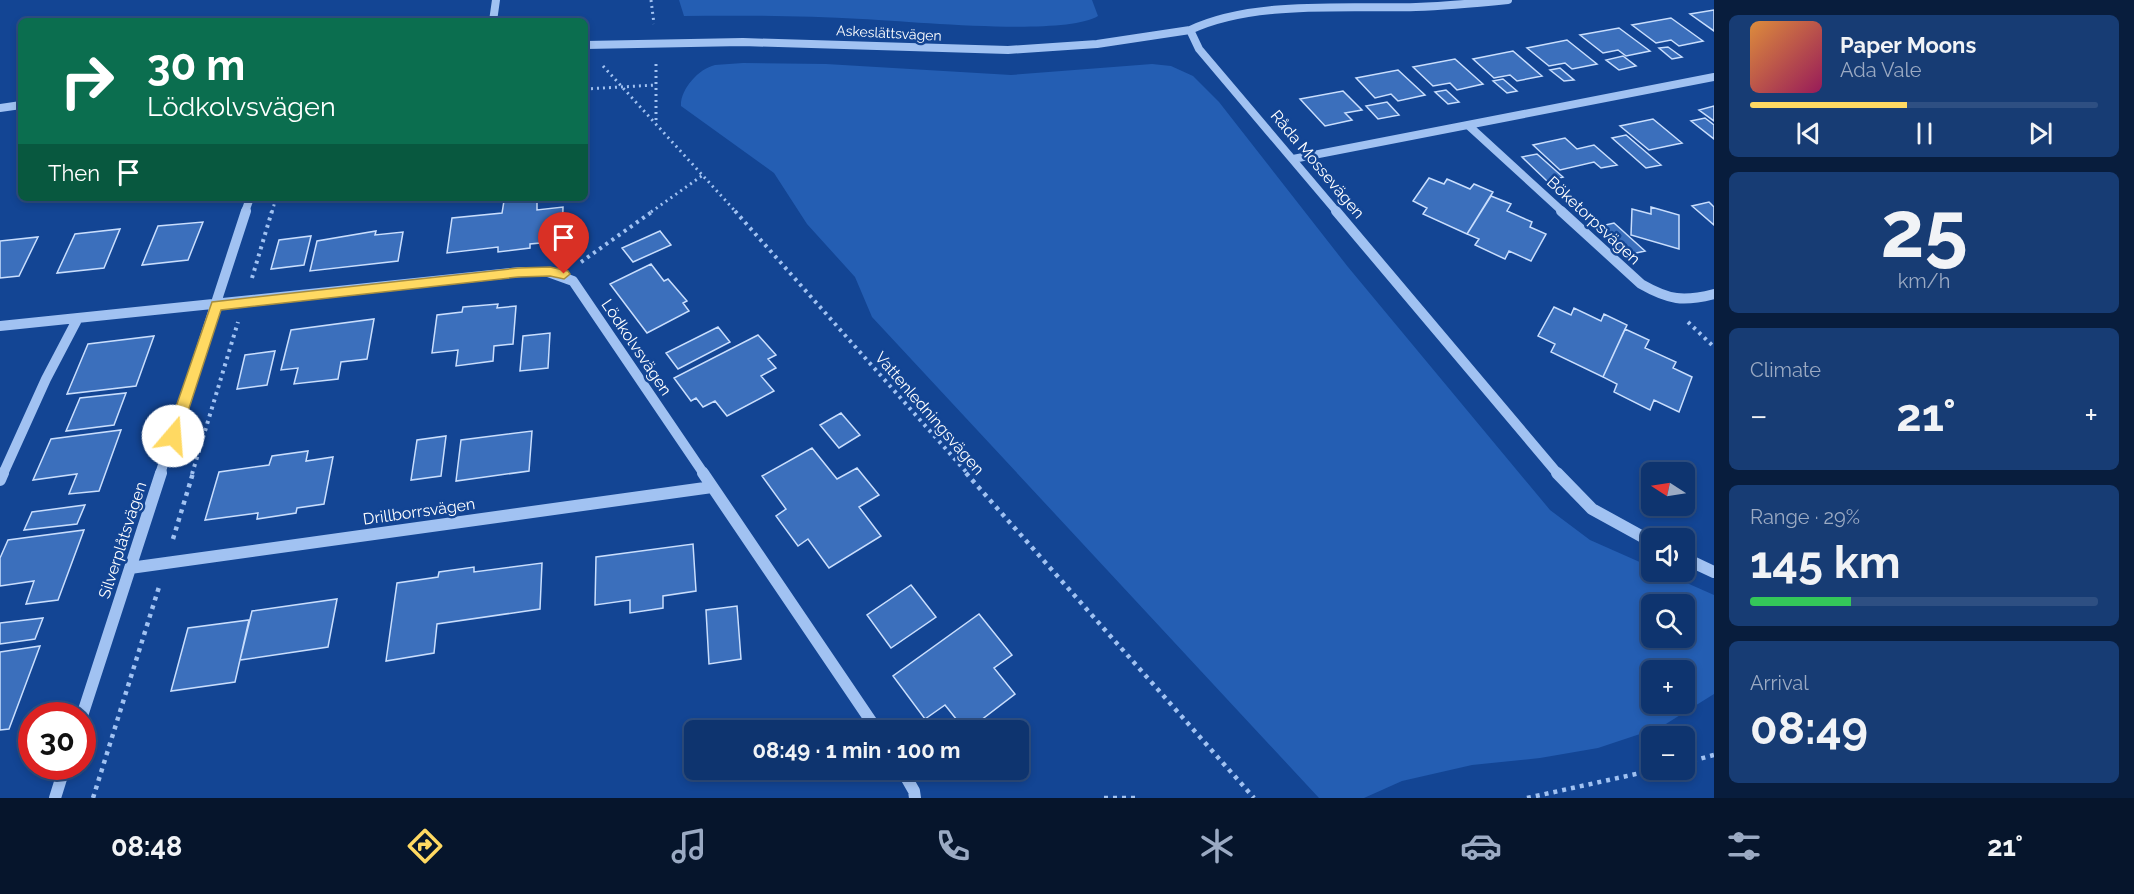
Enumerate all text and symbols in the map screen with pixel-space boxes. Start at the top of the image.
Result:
street label: Askeslättsvägen [836,22,942,44]
text: Paper Moons [1840,32,1976,58]
text: 30 m [147,41,245,90]
icon: right [48,42,126,120]
text: Ada Vale [1840,58,1922,82]
text: Lödkolvsvägen [147,91,336,122]
street label: Råda Mossevägen [1267,106,1368,222]
icon: previous [1792,117,1825,150]
icon: pause [1908,117,1941,150]
icon: next [2024,117,2057,150]
icon: arrive [112,156,145,189]
text: Then [48,160,100,186]
street label: Böketorpsvägen [1543,172,1644,269]
text: 25 [1880,184,1968,275]
pin [538,212,589,274]
icon: arrive [547,221,580,254]
text: km/h [1898,269,1950,293]
street label: Lödkolvsvägen [597,296,676,399]
street label: Vattenledningsvägen [871,348,988,479]
text: Climate [1750,358,1821,382]
text: 21° [1896,389,1956,442]
text: − [1750,396,1768,435]
text: + [2084,396,2098,435]
position arrow [141,404,205,468]
north arrow [1641,462,1695,516]
map controls [1641,462,1695,780]
street label: Silverplåtsvägen [95,479,150,601]
street label: Drillborrsvägen [362,494,476,529]
text: Range · 29% [1750,505,1860,529]
button: sound [1641,528,1695,582]
text: 145 km [1750,536,1901,589]
button: search [1641,594,1695,648]
button: + [1641,660,1695,714]
text: Arrival [1750,671,1809,695]
speed limit sign: 30 [18,702,96,780]
text: 08:49 [1750,702,1868,755]
button: − [1641,726,1695,780]
text: 08:49 · 1 min · 100 m [753,737,960,763]
icon: directions [404,825,446,867]
icon: music [668,825,710,867]
icon: phone [932,825,974,867]
icon: climate [1196,825,1238,867]
icon: car [1460,825,1502,867]
icon: filters [1723,825,1765,867]
text: 08:48 [111,831,182,862]
text: 21° [1987,831,2023,862]

